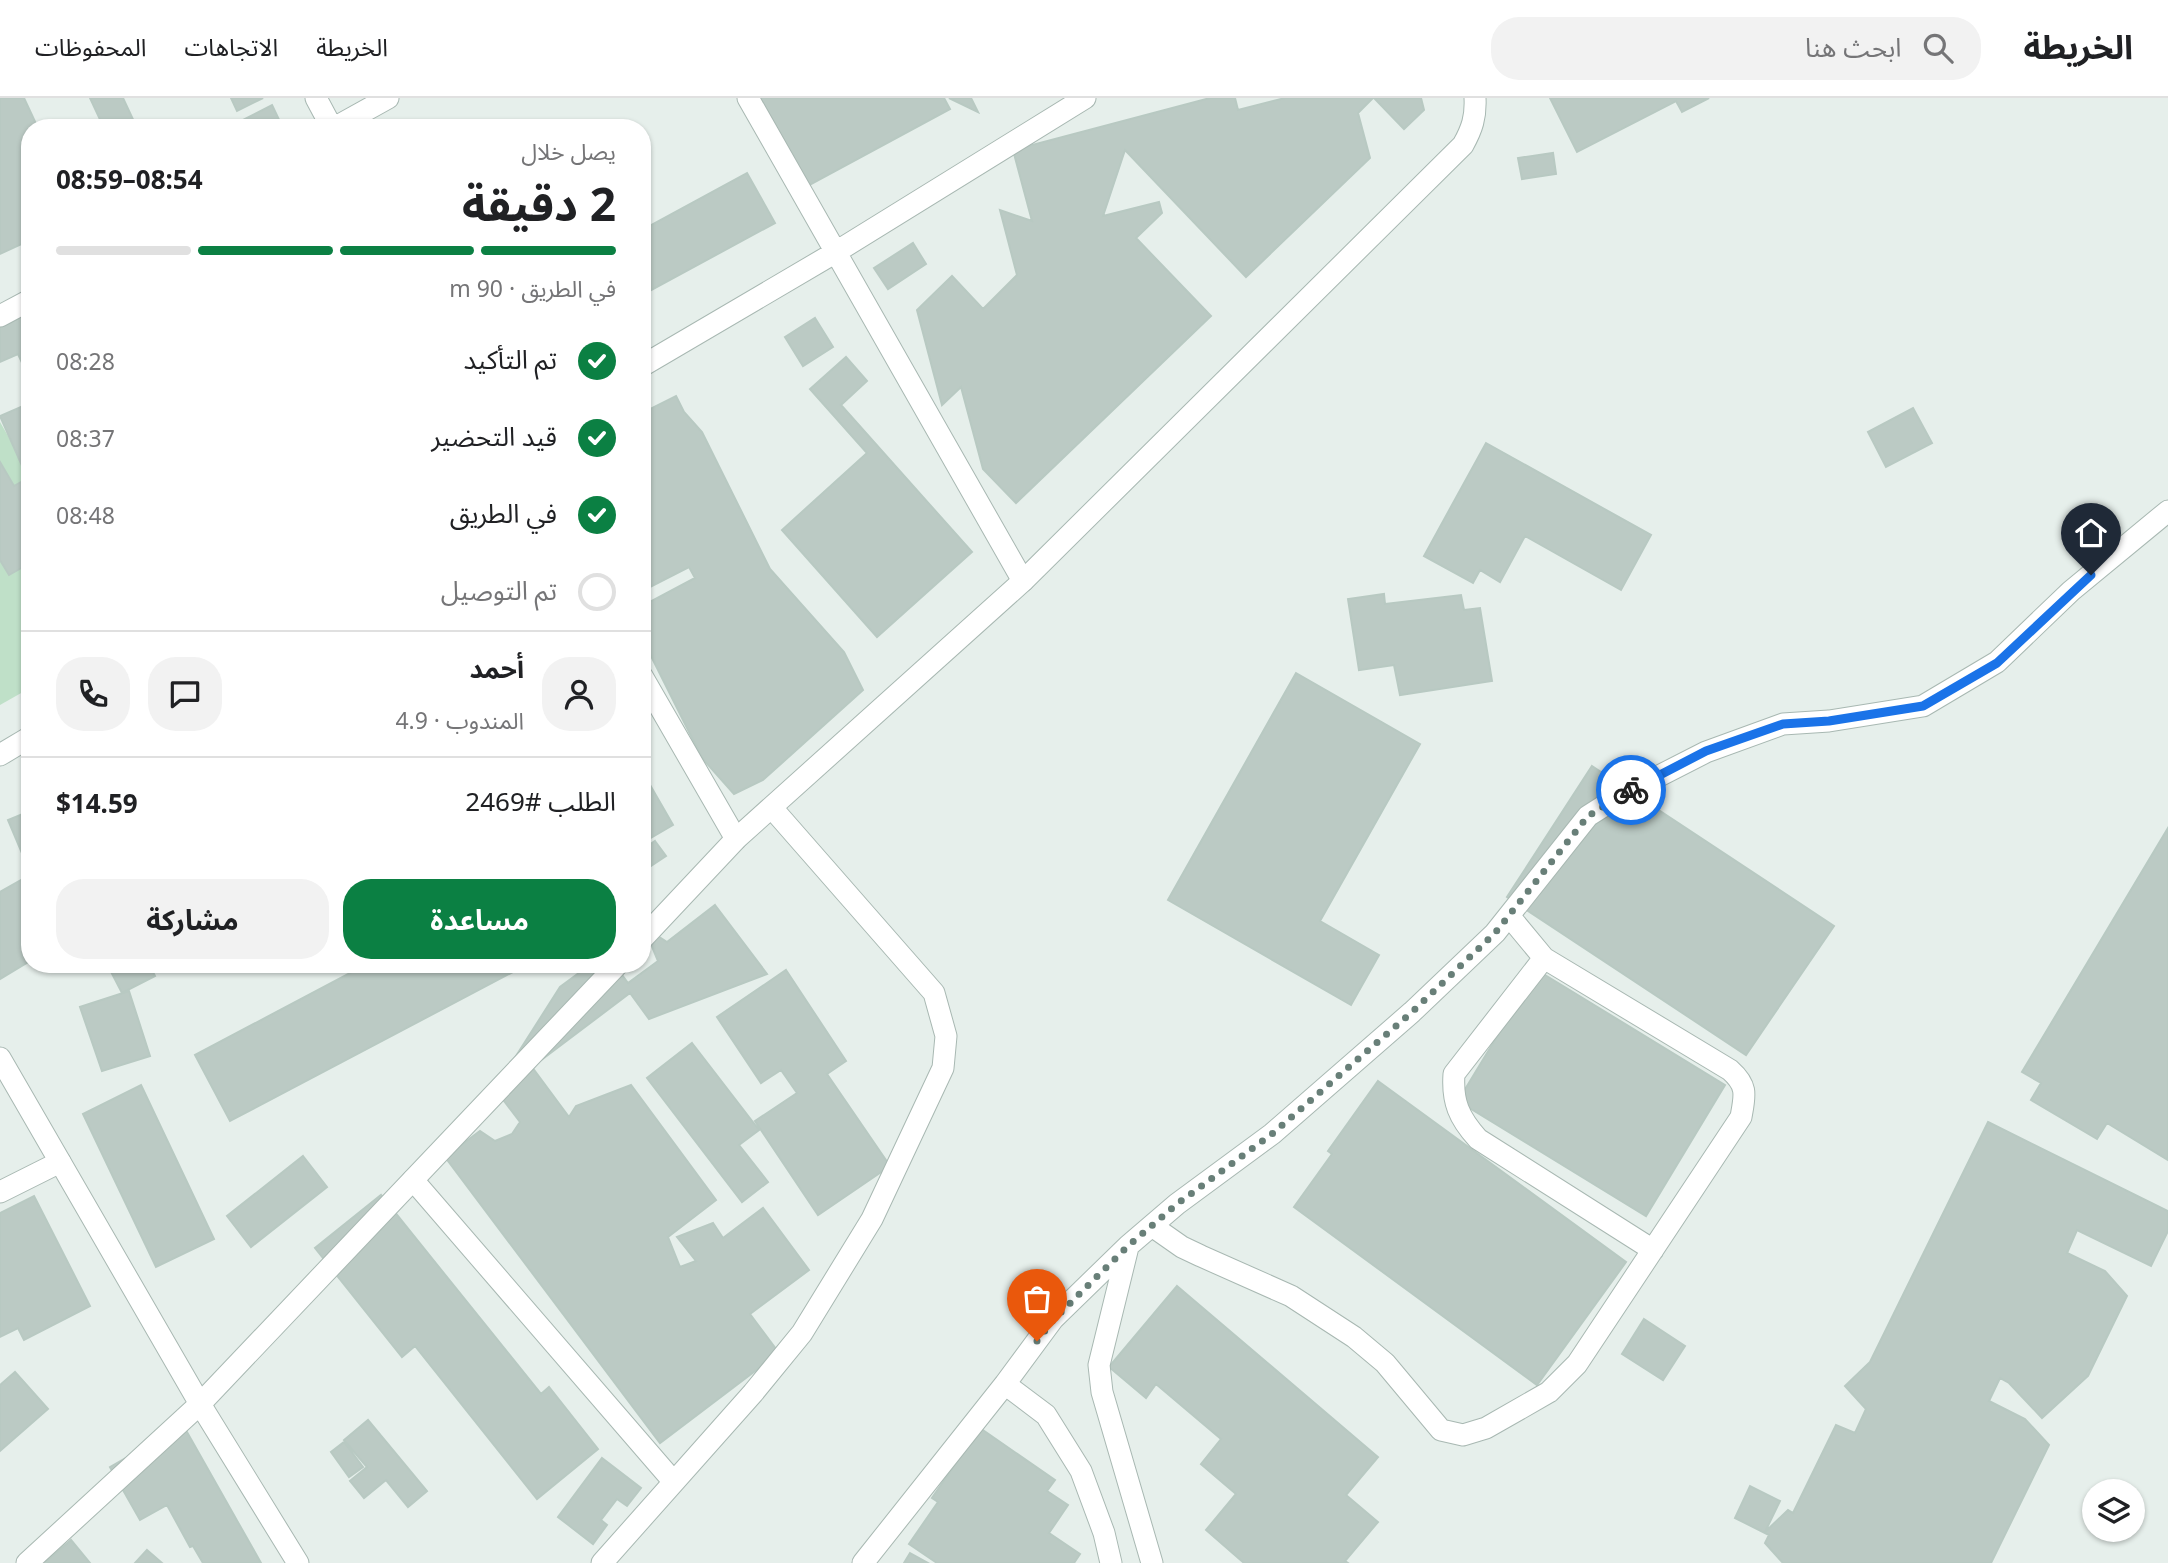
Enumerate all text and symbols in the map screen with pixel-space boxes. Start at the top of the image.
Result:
search box [1491,17,1981,80]
text: الخريطة [2023,24,2133,69]
text: ابحث هنا [1805,29,1901,65]
icon: search [1919,29,1957,67]
text: المحفوظات [35,30,146,63]
text: الاتجاهات [184,30,278,63]
text: الخريطة [316,30,388,63]
text: يصل خلال [521,135,616,167]
text: 08:54–08:59 [56,161,203,197]
text: 2 دقيقة [462,172,616,234]
text: في الطريق · 90 m [449,272,616,304]
text: تم التأكيد [463,341,557,377]
icon: check [578,342,616,380]
text: 08:28 [56,345,115,377]
text: قيد التحضير [431,418,557,454]
icon: check [578,419,616,457]
text: 08:37 [56,422,115,454]
text: في الطريق [450,495,557,531]
icon: check [578,496,616,534]
text: 08:48 [56,499,115,531]
pin [2061,503,2121,575]
icon: home [2072,514,2110,552]
text: تم التوصيل [441,572,557,608]
text: أحمد [470,650,524,686]
button: phone [56,657,130,731]
button: chat [148,657,222,731]
button: person [542,657,616,731]
text: المندوب · 4.9 [395,704,524,736]
courier [1596,755,1666,825]
icon: bike [1612,771,1650,809]
text: الطلب #2469 [465,783,616,819]
text: $14.59 [56,785,138,821]
button: مشاركة [56,879,329,959]
button: مساعدة [343,879,616,959]
pin [1007,1269,1067,1341]
icon: bag [1018,1280,1056,1318]
map controls [2082,1479,2145,1542]
button: layers [2082,1479,2145,1542]

